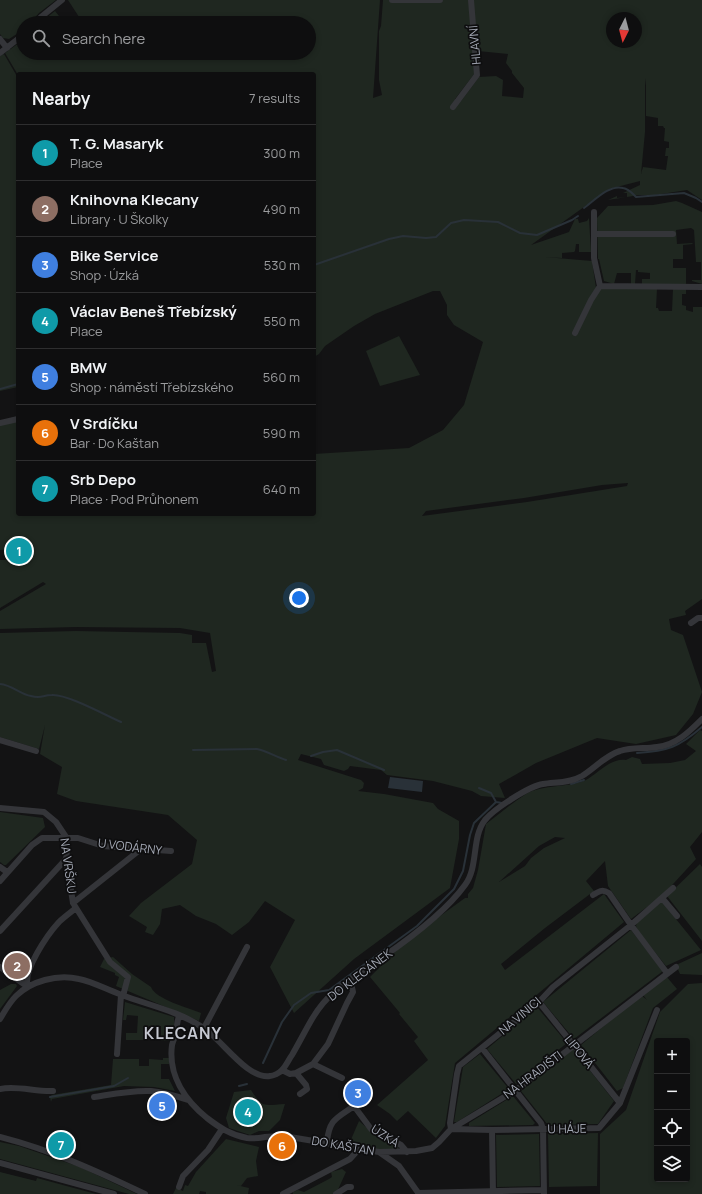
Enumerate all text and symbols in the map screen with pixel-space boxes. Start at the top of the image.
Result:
north arrow [606,12,642,48]
search box [16,16,316,60]
street label: HLAVNÍ [464,25,485,65]
icon: search [30,27,52,49]
text: Search here [62,28,145,49]
text: Nearby [32,87,90,110]
text: 7 results [249,89,300,107]
text: T. G. Masaryk [70,133,163,154]
text: 1 [42,144,48,162]
text: 300 m [263,144,300,162]
text: Place [70,154,103,172]
text: Knihovna Klecany [70,189,199,210]
text: 2 [41,200,49,218]
text: 490 m [263,200,300,218]
text: Library · U Školky [70,210,169,228]
text: Bike Service [70,245,158,266]
text: 3 [41,256,49,274]
text: 530 m [264,256,300,274]
text: Shop · Úzká [70,266,139,284]
text: Václav Beneš Třebízský [70,301,237,322]
text: 4 [41,312,49,330]
text: 550 m [263,312,300,330]
text: Place [70,322,103,340]
text: BMW [70,357,107,378]
text: 5 [41,368,49,386]
text: 560 m [263,368,300,386]
text: Shop · náměstí Třebízského [70,378,233,396]
text: V Srdíčku [70,413,138,434]
text: 6 [41,424,49,442]
text: 590 m [263,424,300,442]
text: Bar · Do Kaštan [70,434,159,452]
text: Srb Depo [70,469,136,490]
text: 7 [42,480,48,498]
text: 640 m [263,480,300,498]
text: Place · Pod Průhonem [70,490,198,508]
pin: 1 [6,536,32,566]
your location [289,588,309,608]
street label: U VODÁRNY [97,834,163,859]
street label: NA VRŠKU [56,837,81,895]
street label: DO KLECÁNEK [324,944,396,1005]
pin: 2 [4,951,30,981]
street label: NA VINICI [495,993,545,1038]
district label: KLECANY [144,1022,222,1044]
street label: LIPOVÁ [561,1031,598,1072]
map controls [654,1038,690,1182]
button: + [654,1038,690,1074]
street label: NA HRADIŠTI [500,1047,566,1102]
button: − [654,1074,690,1110]
pin: 3 [345,1078,371,1108]
pin: 5 [149,1091,175,1121]
pin: 4 [235,1097,261,1127]
button: locate [654,1110,690,1146]
street label: ÚZKÁ [368,1120,403,1151]
street label: U HÁJE [547,1120,587,1137]
pin: 7 [48,1130,74,1160]
pin: 6 [269,1131,295,1161]
street label: DO KAŠTAN [310,1132,376,1159]
button: layers [654,1146,690,1182]

